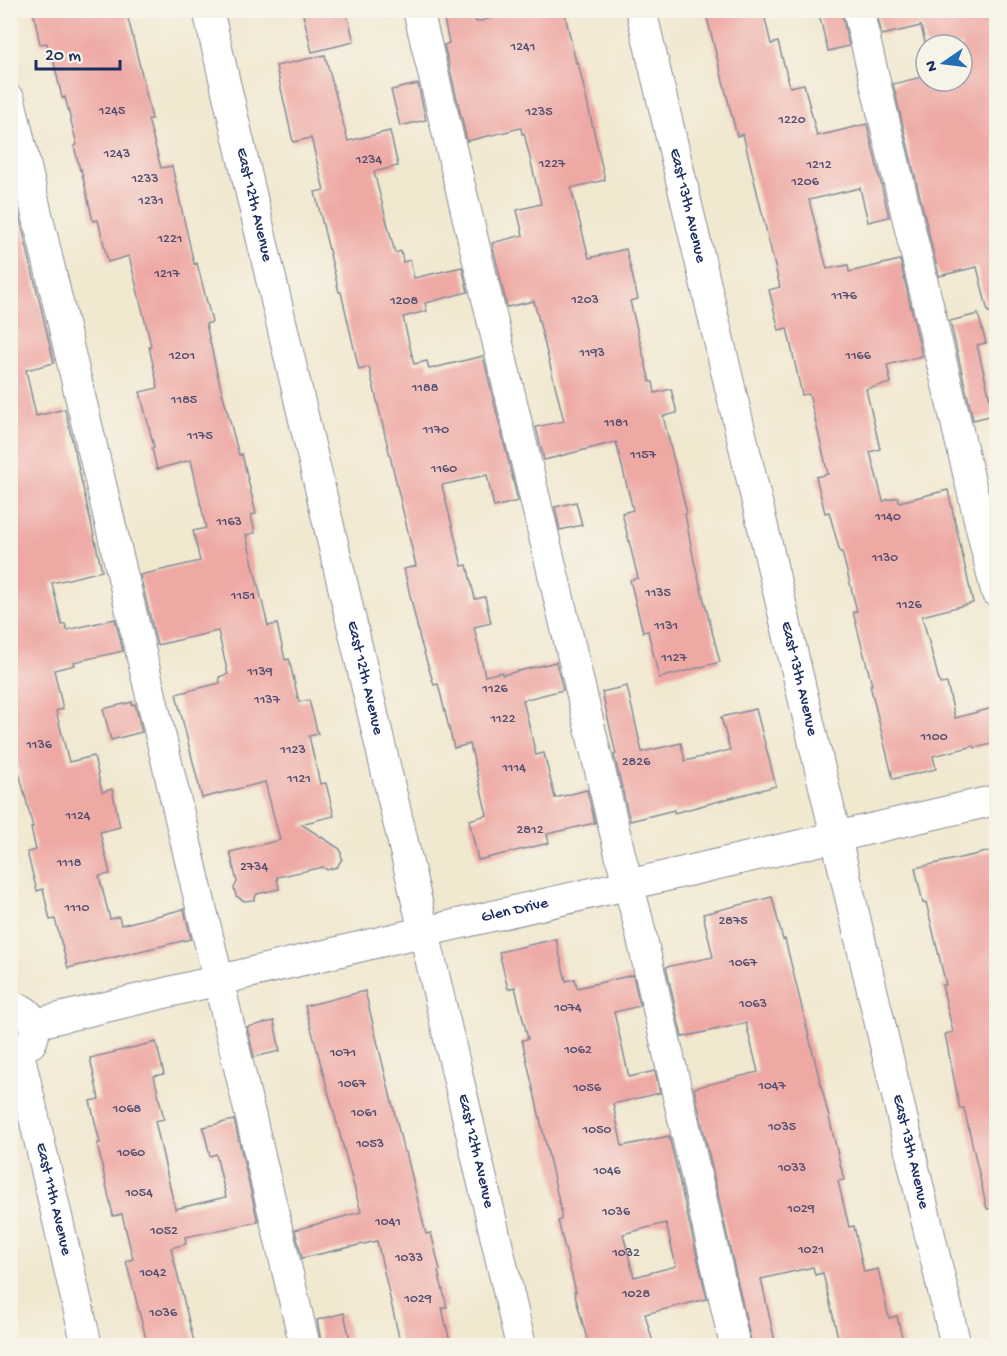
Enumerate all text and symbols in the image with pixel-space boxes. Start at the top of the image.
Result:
scale bar [36,33,120,71]
north arrow [914,33,974,93]
house number: 1241 [510,39,535,56]
text: 20 m [45,46,81,67]
text: N [922,58,943,73]
house number: 1245 [98,103,125,120]
house number: 1235 [524,104,553,121]
house number: 1220 [777,112,806,129]
house number: 1243 [103,146,130,163]
street label: East 12th Avenue [231,146,276,264]
street label: East 13th Avenue [664,147,710,265]
house number: 1234 [355,152,383,169]
house number: 1227 [538,156,566,173]
house number: 1212 [805,157,832,174]
house number: 1233 [130,171,159,188]
house number: 1206 [790,174,820,191]
house number: 1231 [137,193,164,210]
house number: 1221 [156,231,183,248]
house number: 1217 [153,266,180,283]
house number: 1176 [830,288,858,305]
house number: 1203 [570,292,599,309]
house number: 1208 [389,293,418,310]
house number: 1193 [578,345,605,362]
house number: 1201 [168,348,195,365]
house number: 1166 [844,348,872,365]
house number: 1188 [411,380,439,397]
house number: 1185 [170,392,197,409]
house number: 1181 [603,415,628,432]
house number: 1170 [422,422,449,439]
house number: 1175 [186,428,213,445]
house number: 1157 [629,447,657,464]
house number: 1160 [430,461,457,478]
house number: 1140 [874,509,901,526]
house number: 1163 [215,514,242,531]
house number: 1130 [871,550,898,567]
house number: 1135 [644,585,671,602]
house number: 1151 [230,588,255,605]
house number: 1126 [895,597,923,614]
house number: 1131 [653,618,678,635]
street label: East 12th Avenue [342,619,387,737]
street label: East 13th Avenue [776,620,821,738]
house number: 1127 [660,650,687,667]
house number: 1139 [246,664,273,681]
house number: 1126 [481,681,509,698]
house number: 1137 [253,692,281,709]
house number: 1122 [489,711,516,728]
house number: 1100 [919,729,948,746]
house number: 1136 [25,737,53,754]
house number: 1123 [279,742,306,759]
house number: 2826 [622,754,651,771]
house number: 1114 [501,760,526,777]
house number: 1121 [286,771,311,788]
house number: 1124 [65,808,91,825]
house number: 2812 [516,822,544,839]
house number: 1118 [56,855,82,872]
house number: 2734 [240,859,268,876]
street label: Glen Drive [479,894,551,928]
house number: 1110 [64,900,89,917]
house number: 2875 [718,913,748,930]
house number: 1067 [728,955,758,972]
house number: 1063 [738,996,767,1013]
house number: 1074 [553,1000,582,1017]
house number: 1062 [563,1042,592,1059]
house number: 1071 [329,1045,356,1062]
house number: 1067 [337,1076,367,1093]
house number: 1047 [757,1078,786,1095]
house number: 1056 [572,1080,602,1097]
street label: East 12th Avenue [453,1092,498,1211]
street label: East 13th Avenue [888,1093,933,1211]
house number: 1068 [112,1101,142,1118]
house number: 1061 [350,1105,377,1122]
house number: 1035 [767,1119,796,1136]
house number: 1050 [582,1122,612,1139]
house number: 1053 [355,1136,384,1153]
street label: East 11th Avenue [31,1141,75,1258]
house number: 1060 [116,1145,145,1162]
house number: 1033 [777,1160,806,1177]
house number: 1046 [592,1163,622,1180]
house number: 1054 [124,1185,153,1202]
house number: 1029 [786,1201,815,1218]
house number: 1036 [601,1204,631,1221]
house number: 1041 [374,1214,401,1231]
house number: 1052 [149,1223,178,1240]
house number: 1021 [797,1242,824,1259]
house number: 1032 [611,1245,640,1262]
house number: 1033 [394,1250,423,1267]
house number: 1042 [138,1265,167,1282]
house number: 1028 [621,1286,650,1303]
house number: 1029 [403,1291,432,1308]
house number: 1036 [148,1305,178,1322]

